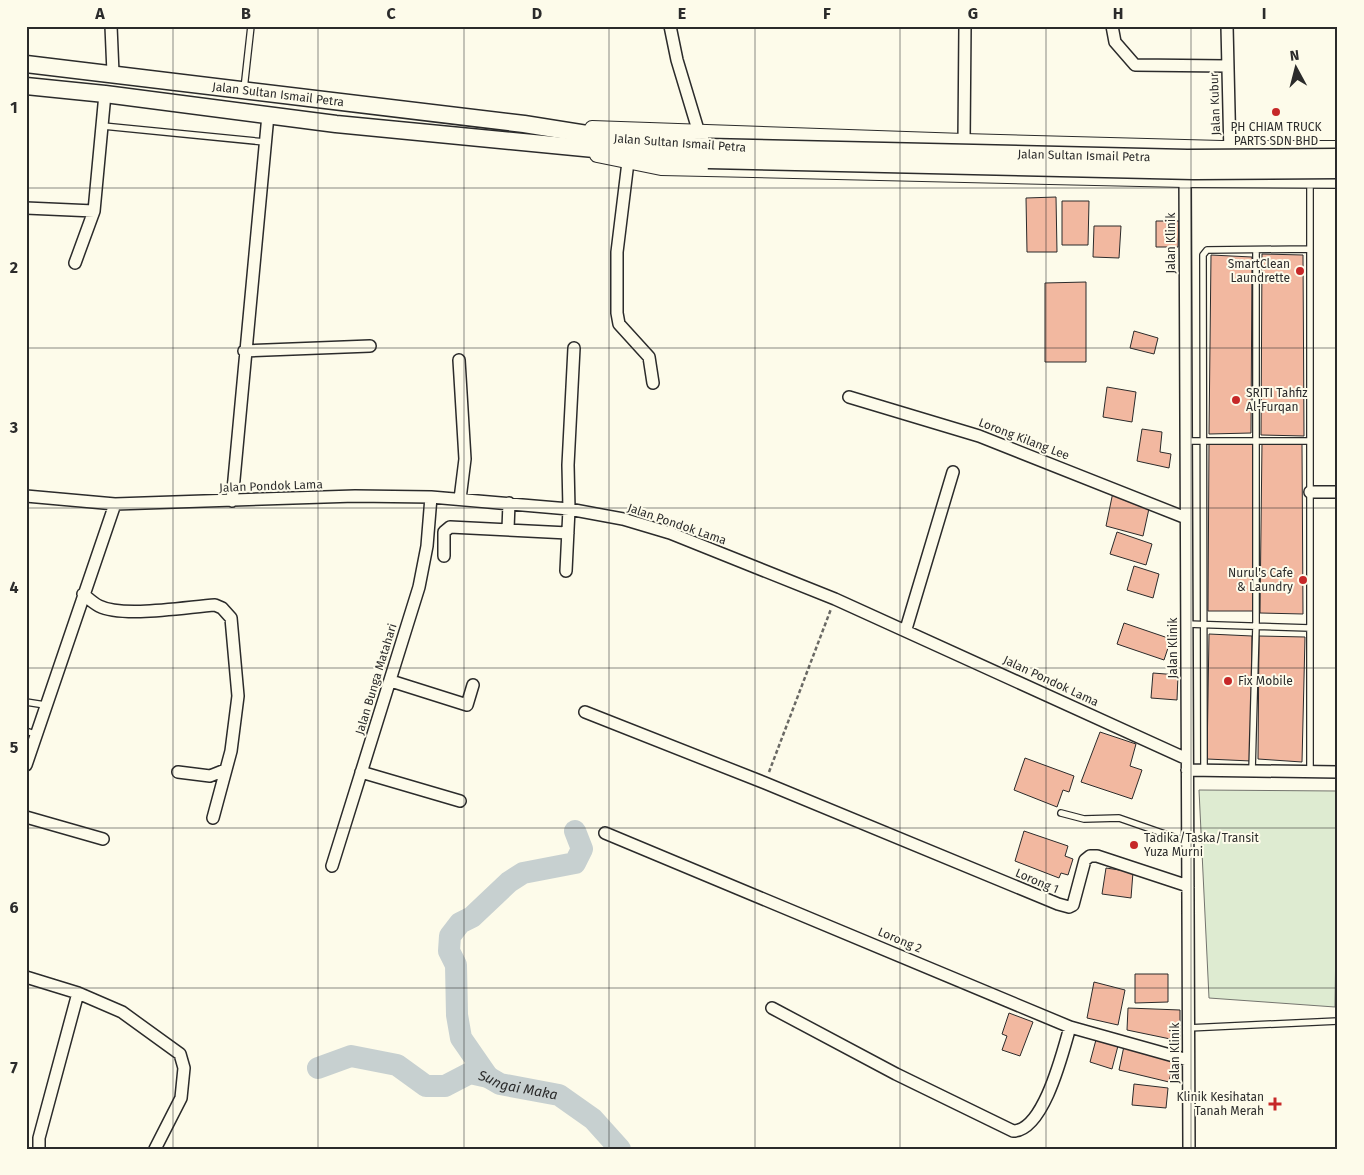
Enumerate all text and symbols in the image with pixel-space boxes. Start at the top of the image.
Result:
text: A [94,4,105,23]
text: B [241,4,251,23]
text: C [386,4,396,23]
text: D [532,4,542,23]
text: E [678,4,686,23]
text: F [823,4,831,23]
text: G [968,4,978,23]
text: H [1113,4,1123,23]
text: I [1262,4,1266,23]
north arrow [1272,42,1322,92]
text: N [1289,47,1300,65]
street label: Jalan Kubur [1207,72,1223,136]
street label: Jalan Sultan Ismail Petra [211,79,345,109]
text: 1 [10,98,18,117]
marker: PH CHIAM TRUCK PARTS SDN BHD [1270,106,1282,118]
place label: PH CHIAM TRUCK PARTS SDN BHD [1230,120,1323,148]
street label: Jalan Sultan Ismail Petra [613,131,747,155]
street label: Jalan Sultan Ismail Petra [1017,147,1150,164]
street label: Jalan Klinik [1164,212,1178,273]
place label: SmartClean Laundrette [1228,257,1290,285]
text: 2 [10,258,18,277]
marker: SmartClean Laundrette [1294,265,1306,277]
place label: SRITI Tahfiz Al-Furqan [1246,386,1308,414]
marker: SRITI Tahfiz Al-Furqan [1230,394,1242,406]
street label: Lorong Kilang Lee [977,415,1071,463]
text: 3 [9,418,18,437]
street label: Jalan Pondok Lama [219,477,323,495]
street label: Jalan Pondok Lama [626,501,728,547]
place label: Nurul's Cafe & Laundry [1228,566,1293,594]
marker: Nurul's Cafe & Laundry [1297,574,1309,586]
text: 4 [9,578,19,597]
street label: Jalan Klinik [1166,617,1180,678]
street label: Jalan Bunga Matahari [352,622,400,736]
street label: Jalan Pondok Lama [1001,653,1101,709]
place label: Fix Mobile [1238,674,1293,688]
marker: Fix Mobile [1222,675,1234,687]
text: 5 [10,738,19,757]
place label: Tadika/Taska/Transit Yuza Murni [1144,831,1259,859]
marker: Tadika/Taska/Transit Yuza Murni [1128,839,1140,851]
street label: Lorong 1 [1013,866,1061,896]
text: 6 [9,898,19,917]
street label: Lorong 2 [876,924,924,956]
street label: Jalan Klinik [1168,1022,1182,1083]
text: 7 [10,1058,18,1077]
water label: Sungai Maka [476,1067,559,1104]
place label: Klinik Kesihatan Tanah Merah [1176,1090,1264,1118]
marker: Klinik Kesihatan Tanah Merah [1268,1097,1282,1111]

